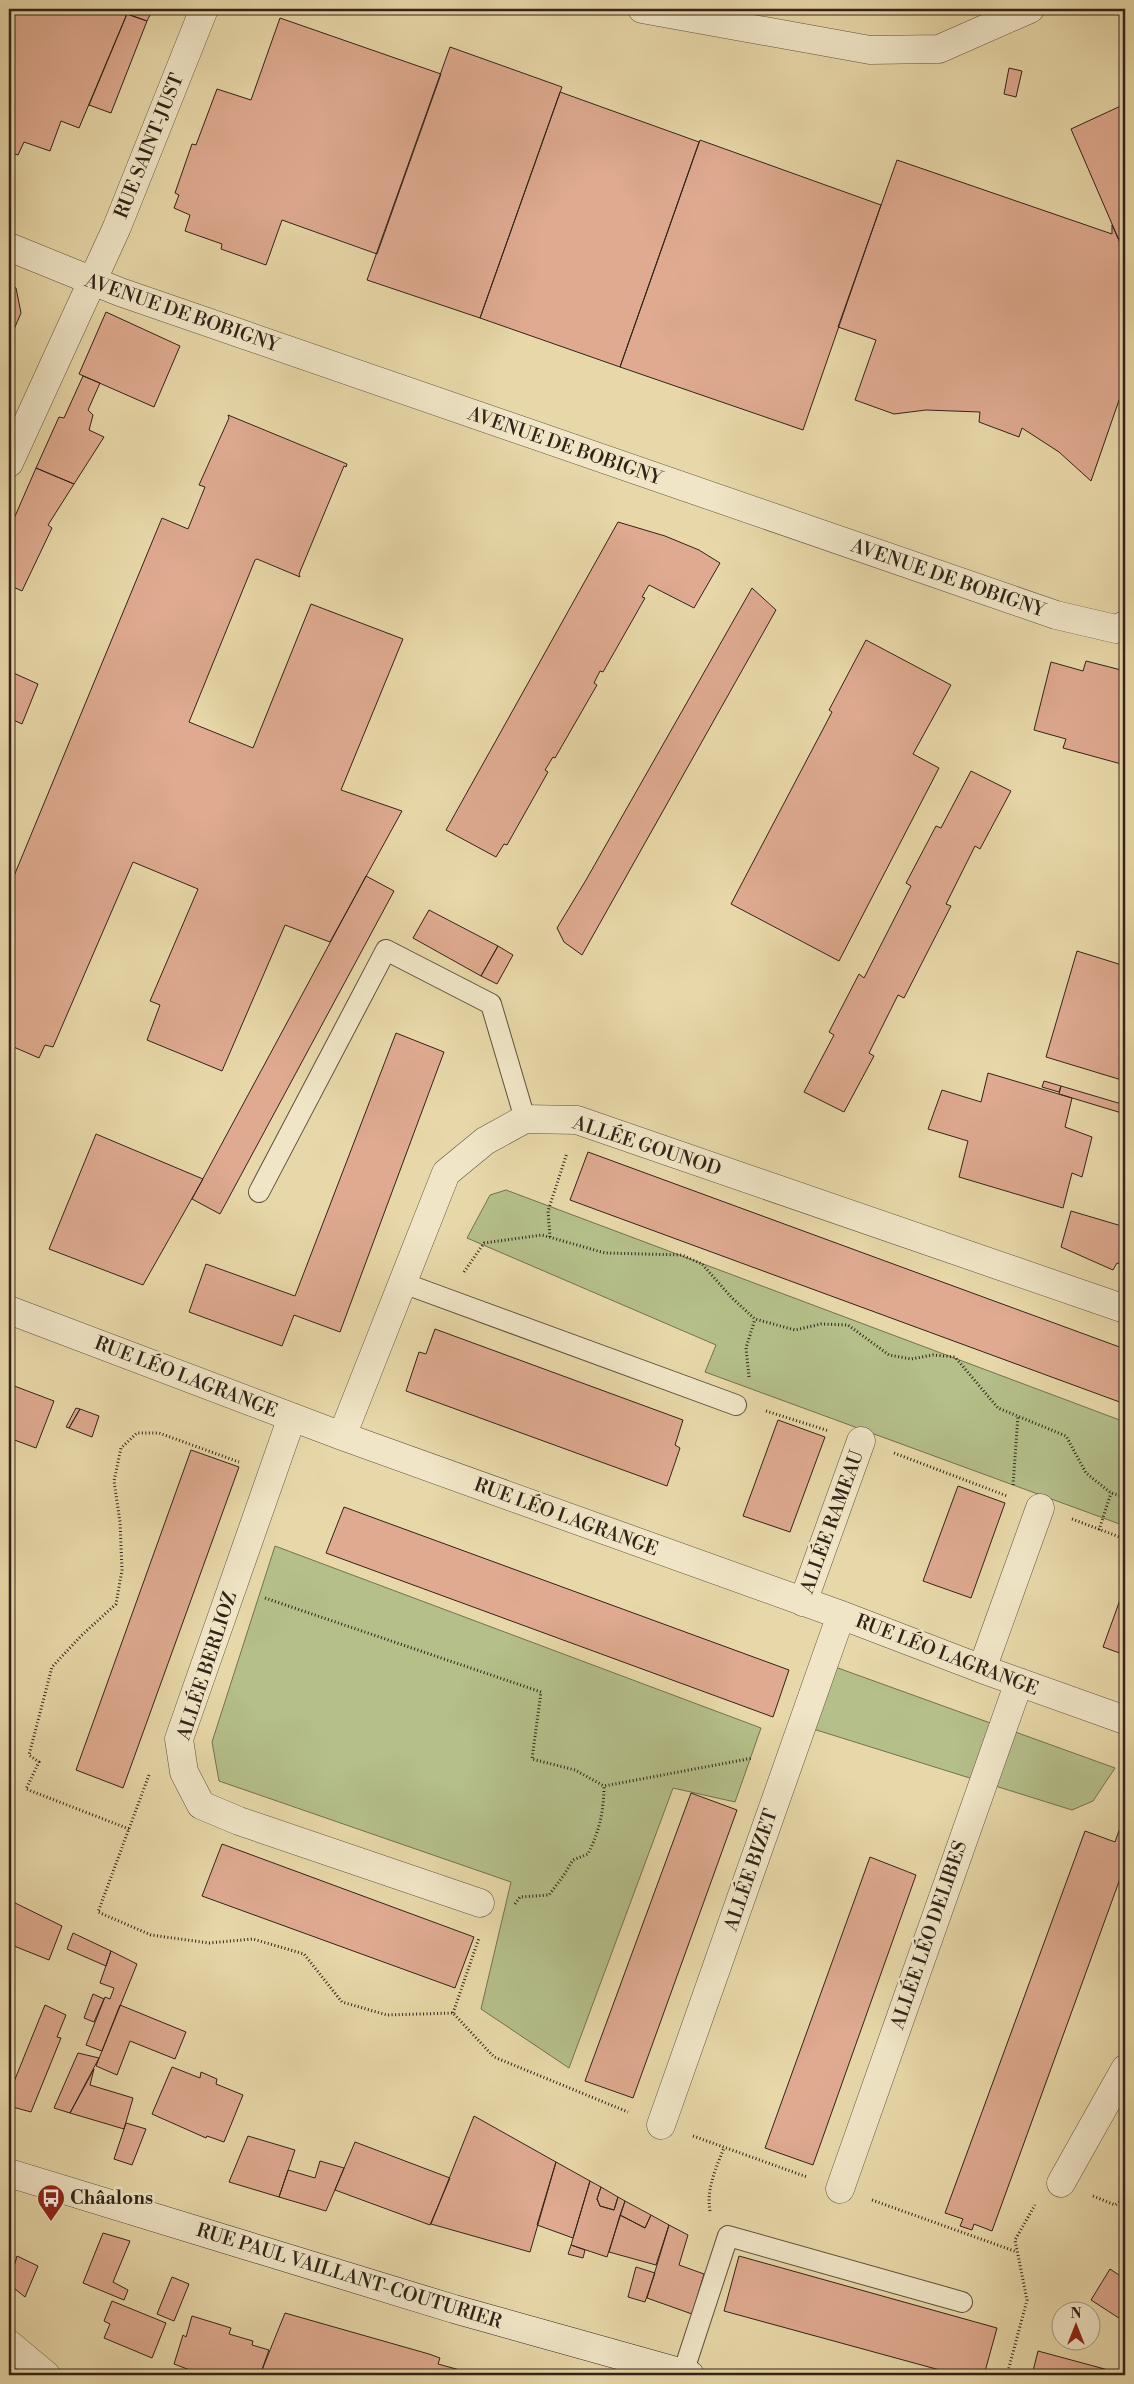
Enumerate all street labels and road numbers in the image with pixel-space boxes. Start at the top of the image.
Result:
street label: RUE SAINT-JUST [109,70,189,222]
street label: AVENUE DE BOBIGNY [81,268,284,358]
street label: AVENUE DE BOBIGNY [464,401,667,491]
street label: AVENUE DE BOBIGNY [847,533,1050,623]
street label: ALLÉE GOUNOD [569,1109,725,1181]
street label: RUE LÉO LAGRANGE [91,1330,281,1423]
street label: ALLÉE RAMEAU [794,1447,869,1598]
street label: RUE LÉO LAGRANGE [471,1472,662,1561]
street label: ALLÉE BERLIOZ [170,1588,242,1744]
street label: RUE LÉO LAGRANGE [852,1608,1042,1701]
street label: ALLÉE BIZET [718,1805,783,1935]
street label: ALLÉE LÉO DELIBES [884,1837,973,2033]
street label: RUE PAUL VAILLANT-COUTURIER [193,2218,505,2334]

